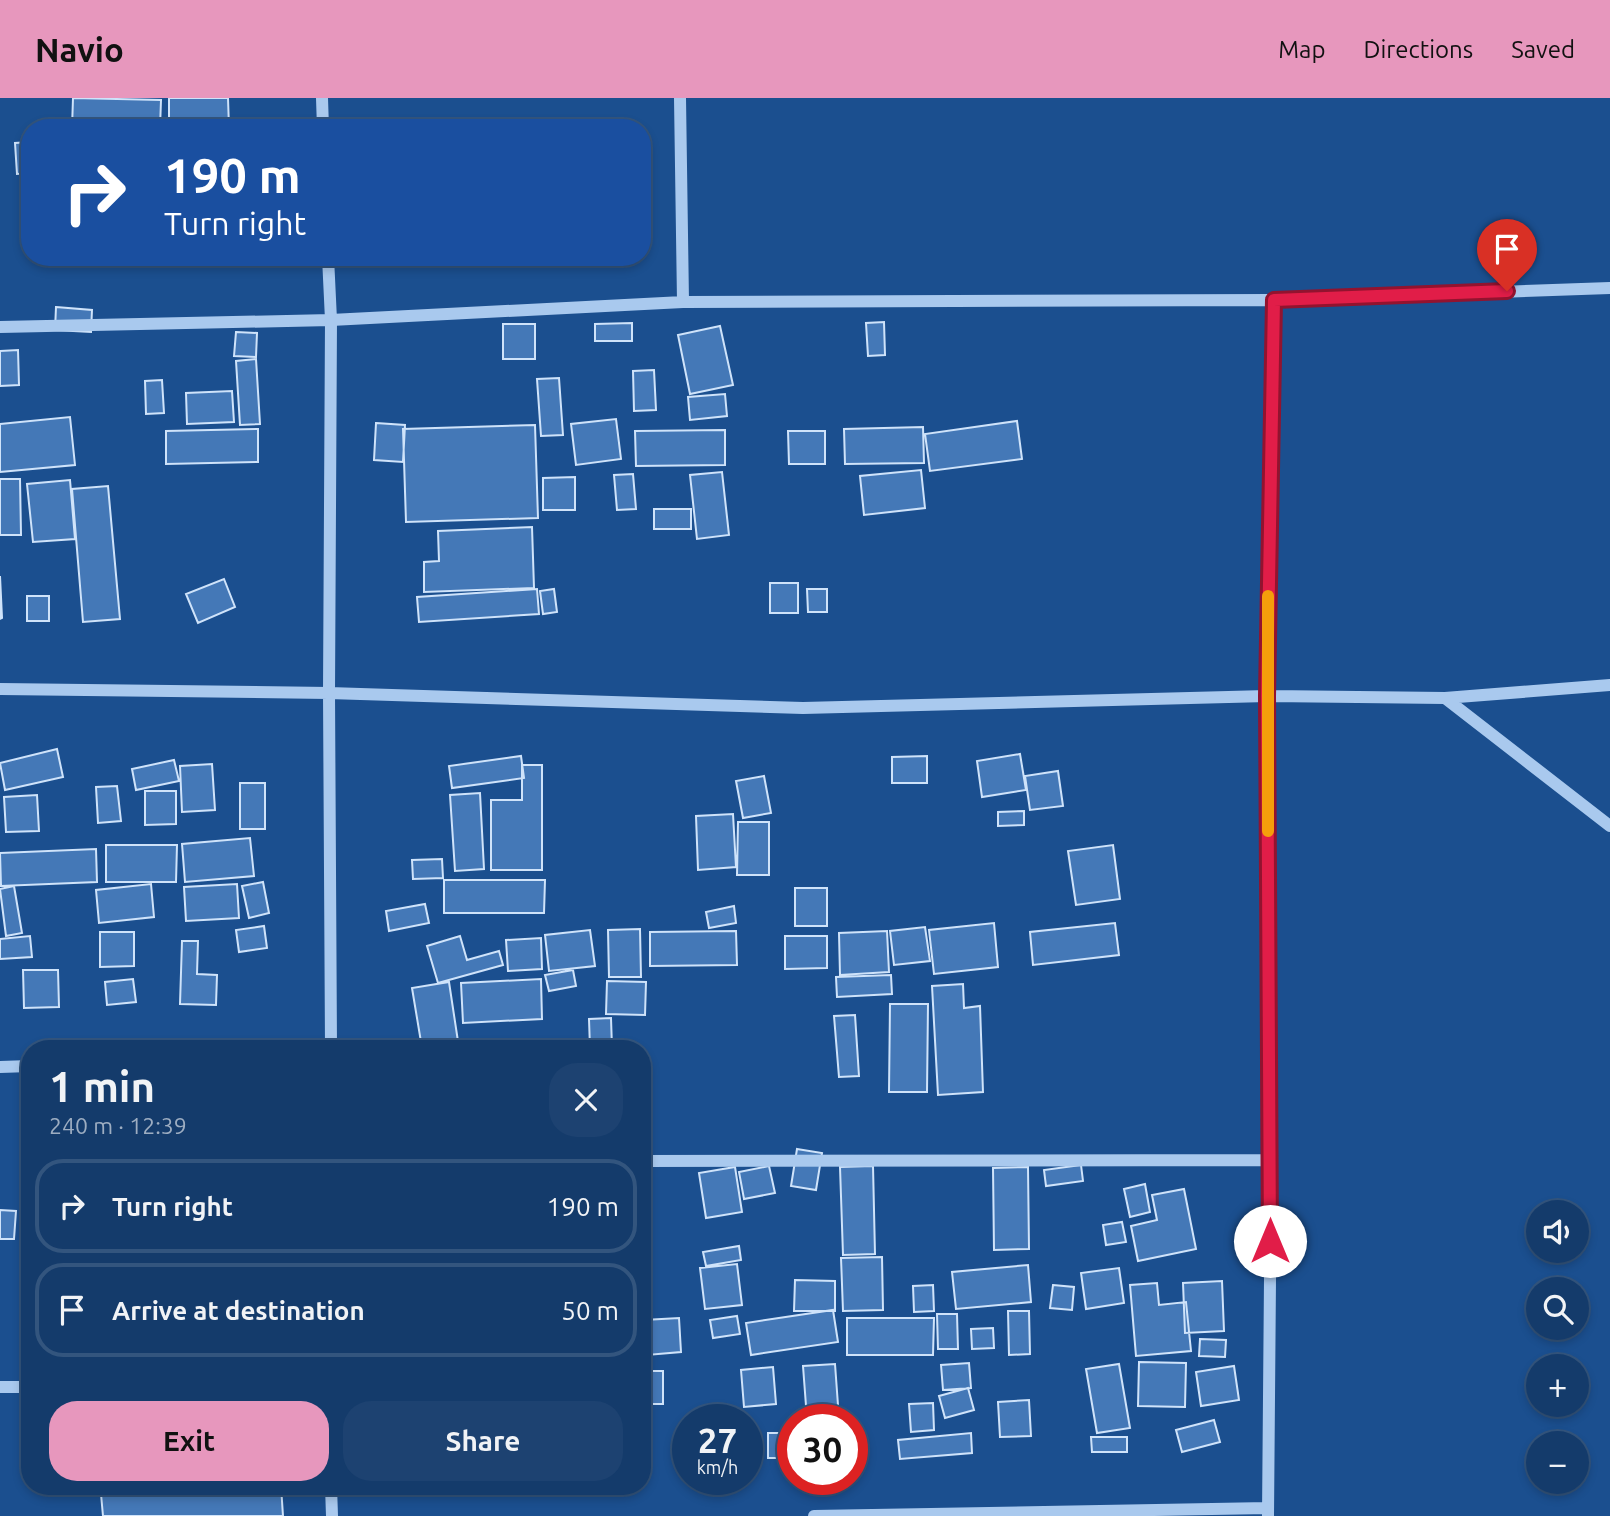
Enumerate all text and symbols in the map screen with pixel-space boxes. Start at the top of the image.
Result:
text: Navio [35,31,124,68]
text: Map [1278,36,1325,63]
text: Directions [1363,36,1473,63]
text: Saved [1511,36,1575,63]
icon: right [49,147,140,238]
text: 190 m [164,147,301,202]
text: Turn right [164,205,306,241]
pin [1477,219,1537,291]
icon: arrive [1488,230,1526,268]
text: 1 min [49,1063,155,1110]
button: close [549,1063,623,1137]
text: 240 m · 12:39 [49,1113,187,1138]
icon: right [53,1187,91,1225]
text: Turn right [112,1192,233,1221]
text: 190 m [547,1192,619,1221]
map controls [1526,1200,1589,1494]
button: sound [1526,1200,1589,1263]
position arrow [1233,1204,1307,1278]
button: search [1526,1277,1589,1340]
icon: arrive [53,1291,91,1329]
text: Arrive at destination [112,1296,365,1325]
text: 50 m [561,1296,619,1325]
button: + [1526,1354,1589,1417]
button: Exit [49,1401,329,1481]
button: Share [343,1401,623,1481]
speed limit sign: 30 [777,1404,868,1495]
text: 27 [698,1420,737,1460]
button: − [1526,1431,1589,1494]
text: km/h [697,1457,738,1477]

